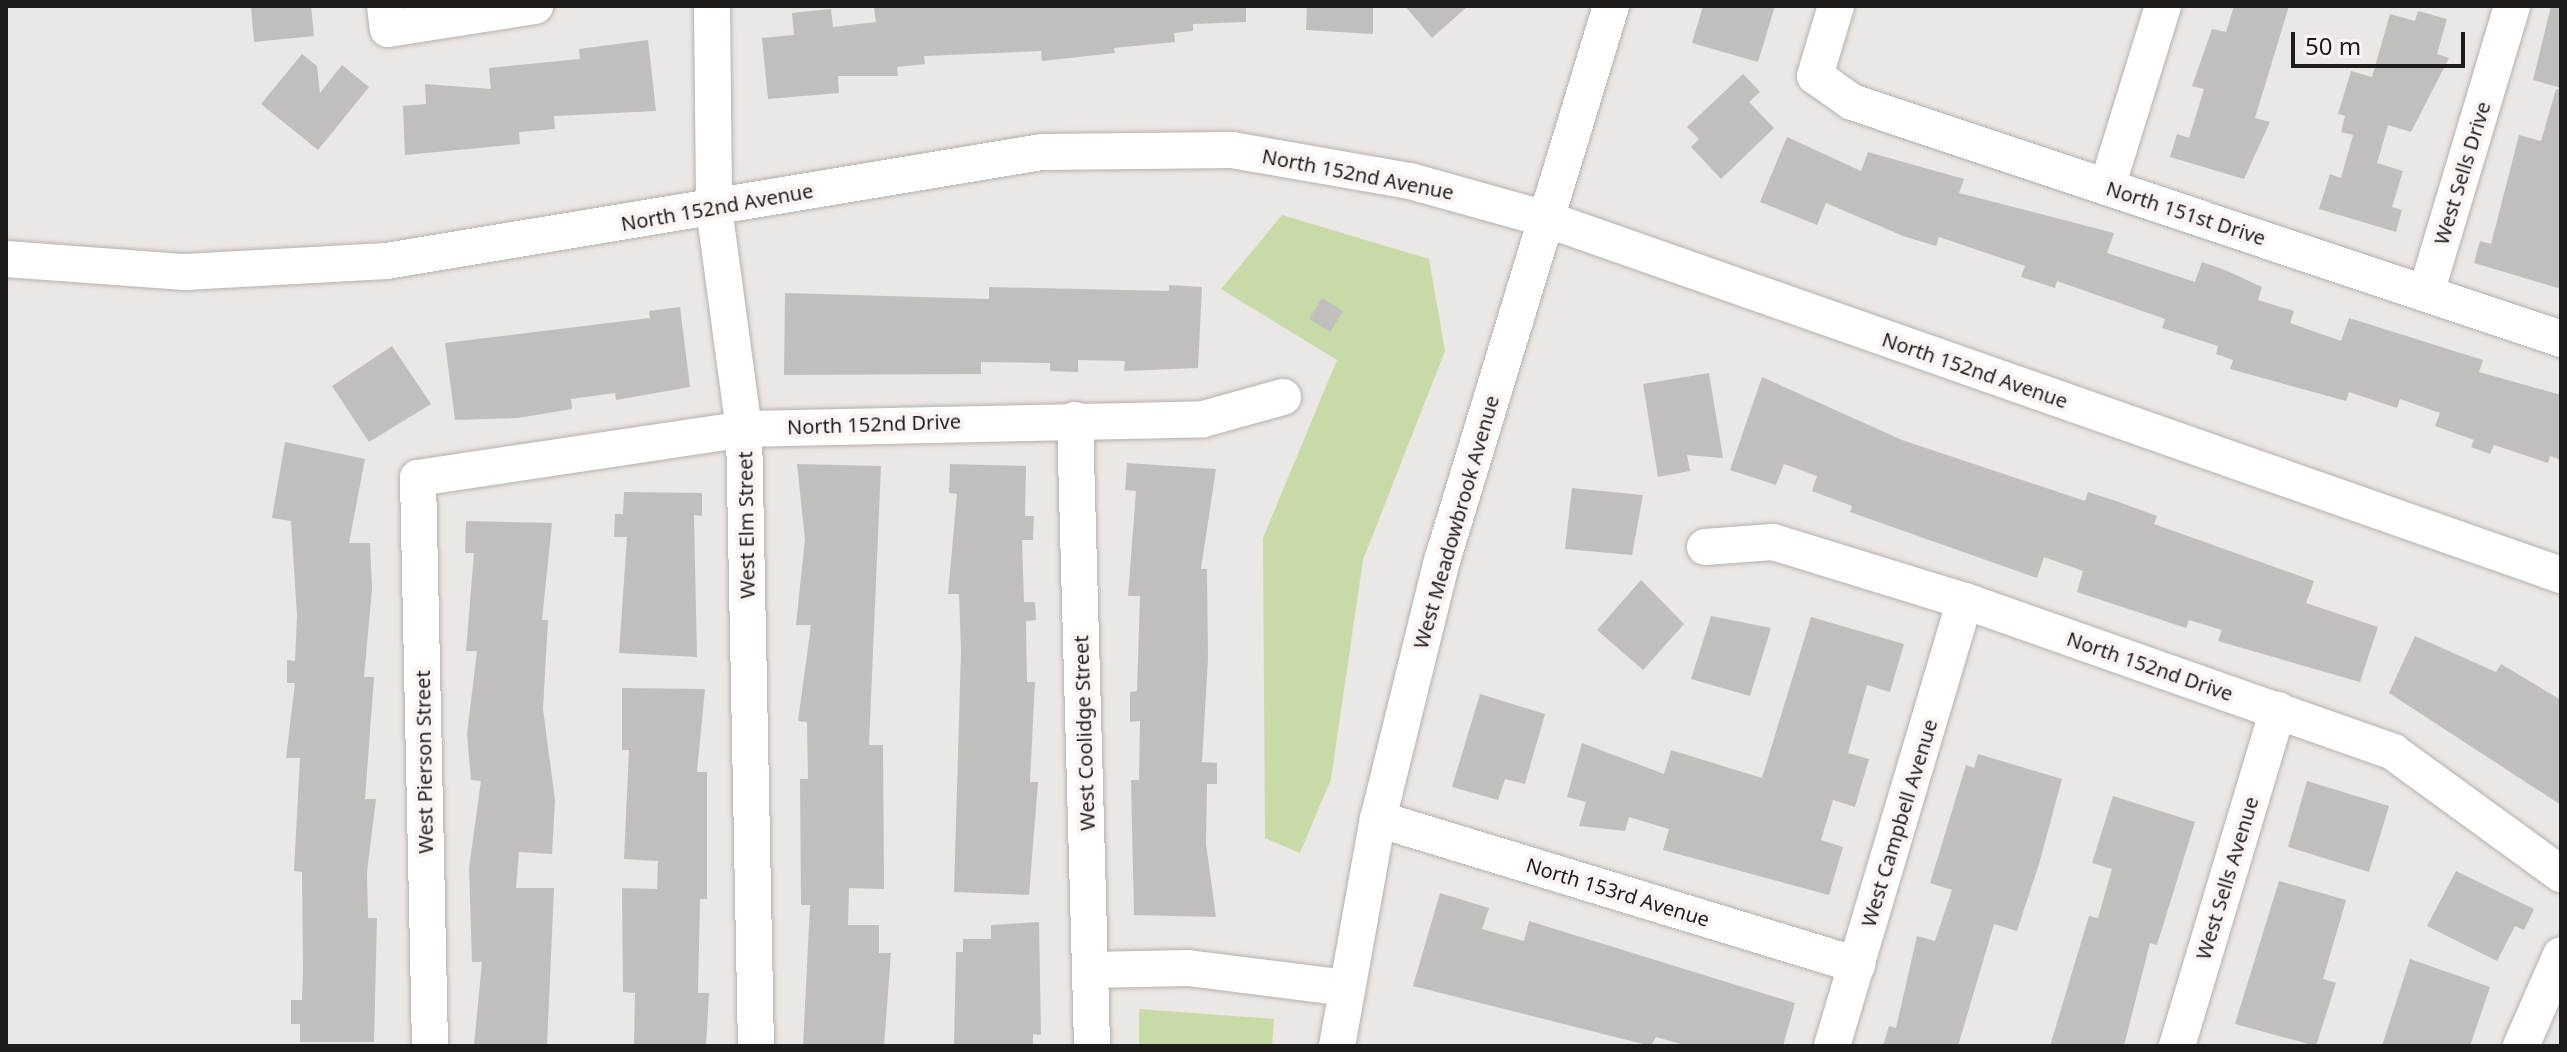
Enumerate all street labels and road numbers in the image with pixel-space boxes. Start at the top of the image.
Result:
street label: West Sells Drive [2429,99,2495,247]
street label: North 152nd Avenue [1260,144,1456,204]
street label: North 151st Drive [2103,176,2269,250]
street label: North 152nd Avenue [619,178,815,236]
street label: North 152nd Avenue [1879,327,2071,413]
street label: West Meadowbrook Avenue [1408,393,1504,651]
street label: North 152nd Drive [787,409,961,439]
street label: West Elm Street [733,451,759,599]
street label: North 152nd Drive [2064,626,2236,706]
street label: West Coolidge Street [1069,635,1099,831]
street label: West Pierson Street [410,670,438,854]
street label: West Campbell Avenue [1856,716,1942,930]
street label: West Sells Avenue [2191,794,2263,962]
street label: North 153rd Avenue [1524,853,1712,931]

